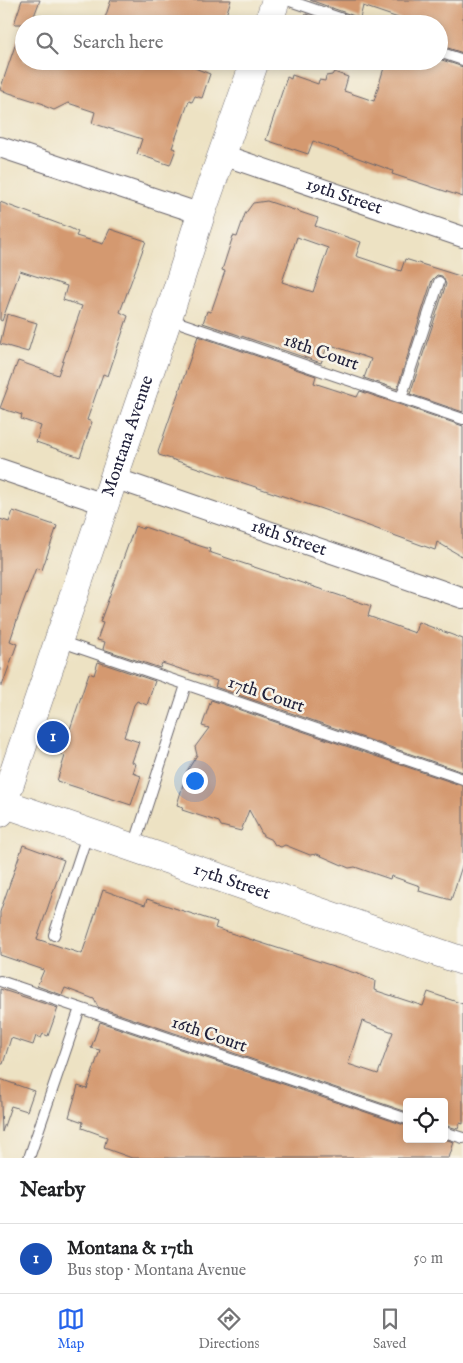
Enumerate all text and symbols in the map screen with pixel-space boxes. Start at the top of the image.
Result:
search box [15,15,448,70]
icon: search [33,29,61,57]
text: Search here [73,31,164,55]
street label: 19th Street [303,173,385,220]
street label: 18th Court [280,329,362,377]
street label: Montana Avenue [97,373,159,500]
street label: 18th Street [248,515,330,562]
street label: 17th Court [225,671,307,719]
pin: 1 [37,718,69,756]
your location [182,768,208,794]
street label: 17th Street [190,858,273,905]
street label: 16th Court [168,1011,250,1059]
map controls [403,1098,448,1143]
button: locate [403,1098,448,1143]
text: Nearby [20,1177,85,1204]
text: Montana & 17th [67,1237,193,1261]
text: 1 [33,1249,39,1269]
text: 50 m [414,1249,443,1269]
text: Bus stop · Montana Avenue [67,1261,246,1281]
tab: Map [57,1305,85,1353]
tab: Directions [198,1305,259,1353]
tab: Saved [373,1305,406,1353]

